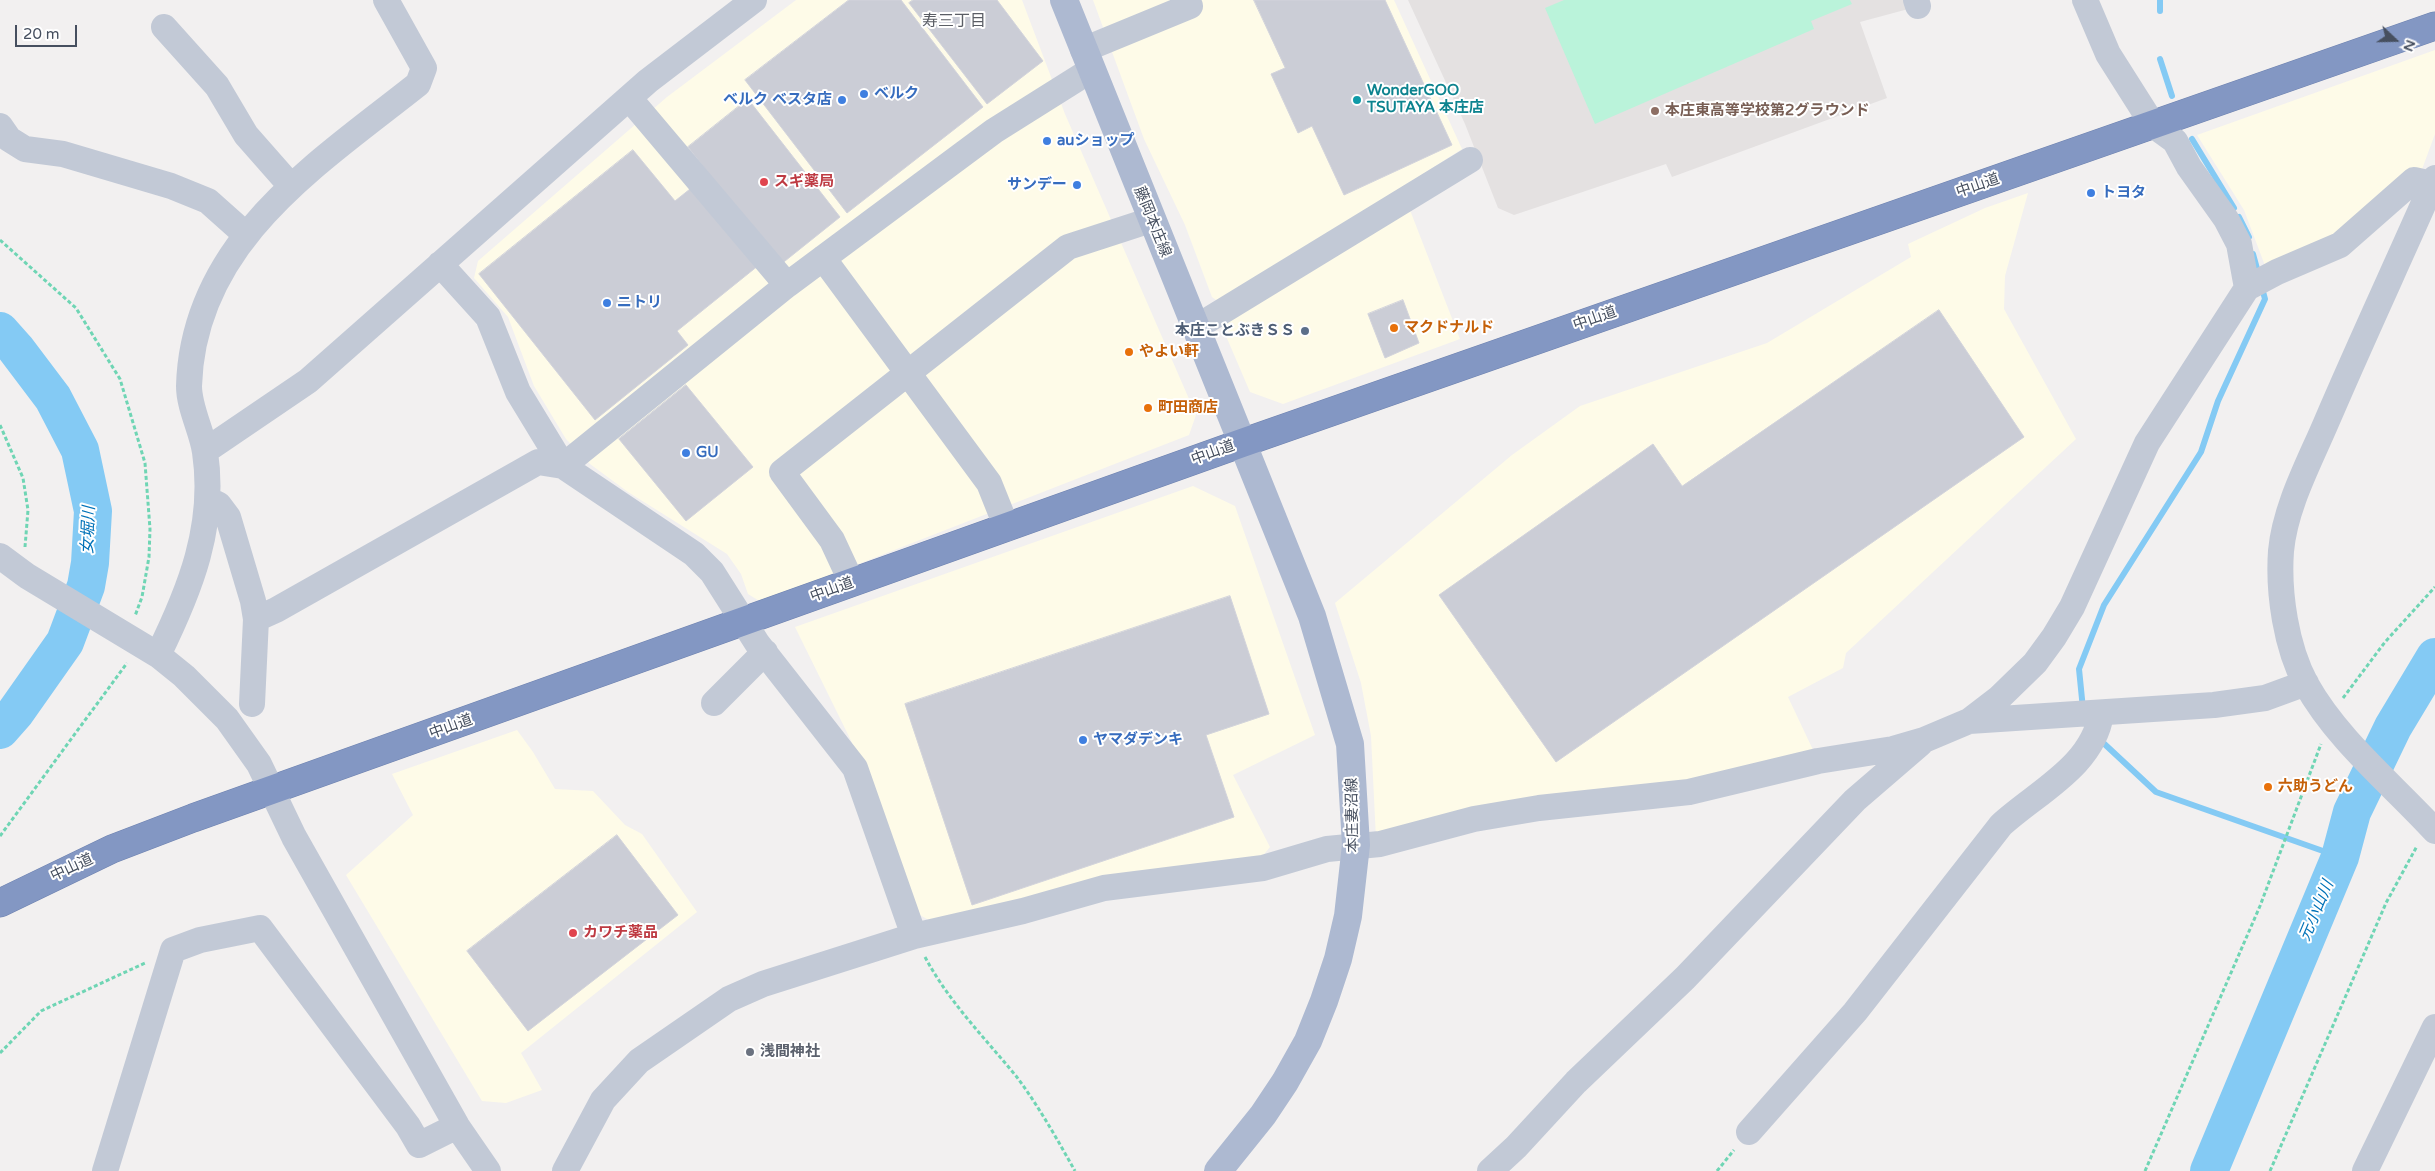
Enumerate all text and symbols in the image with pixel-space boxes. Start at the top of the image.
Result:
district label: 寿三丁目 [922,12,986,32]
scale bar [18,15,80,47]
north arrow [2370,15,2420,65]
text: 20 m [23,25,60,43]
text: N [2400,37,2419,54]
place label: WonderGOO TSUTAYA 本庄店 [1367,82,1484,117]
place label: ベルク [874,85,919,103]
marker: ベルク [858,88,870,100]
place label: ベルク ベスタ店 [723,91,832,109]
marker: ベルク ベスタ店 [836,94,848,106]
marker: WonderGOO TSUTAYA 本庄店 [1351,94,1363,106]
place label: 本庄東高等学校第2グラウンド [1665,102,1869,120]
marker: 本庄東高等学校第2グラウンド [1649,105,1661,117]
place label: auショップ [1057,132,1135,150]
marker: auショップ [1041,135,1053,147]
street label: 中山道 [1954,170,2002,202]
place label: スギ薬局 [774,173,834,191]
marker: スギ薬局 [758,176,770,188]
place label: サンデー [1007,176,1067,194]
marker: サンデー [1071,179,1083,191]
street label: 藤岡本庄線 [1130,184,1174,260]
place label: トヨタ [2101,184,2146,202]
marker: トヨタ [2085,187,2097,199]
place label: ニトリ [617,294,662,312]
marker: ニトリ [601,297,613,309]
street label: 中山道 [1571,303,1619,335]
place label: マクドナルド [1404,319,1494,337]
place label: 本庄ことぶきＳＳ [1175,322,1295,340]
marker: マクドナルド [1388,322,1400,334]
marker: 本庄ことぶきＳＳ [1299,325,1311,337]
place label: やよい軒 [1139,343,1199,361]
marker: やよい軒 [1123,346,1135,358]
place label: 町田商店 [1158,399,1218,417]
marker: 町田商店 [1142,402,1154,414]
street label: 中山道 [1189,437,1237,469]
place label: GU [696,444,719,462]
marker: GU [680,447,692,459]
water label: 女堀川 [79,506,99,554]
street label: 中山道 [808,574,856,606]
street label: 中山道 [427,711,475,743]
place label: ヤマダデンキ [1093,731,1183,749]
marker: ヤマダデンキ [1077,734,1089,746]
street label: 本庄妻沼線 [1343,777,1363,853]
place label: 六助うどん [2278,778,2353,796]
marker: 六助うどん [2262,781,2274,793]
street label: 中山道 [48,850,96,886]
water label: 元小山川 [2296,878,2338,944]
place label: カワチ薬品 [583,924,658,942]
marker: カワチ薬品 [567,927,579,939]
place label: 浅間神社 [760,1043,820,1061]
marker: 浅間神社 [744,1046,756,1058]

